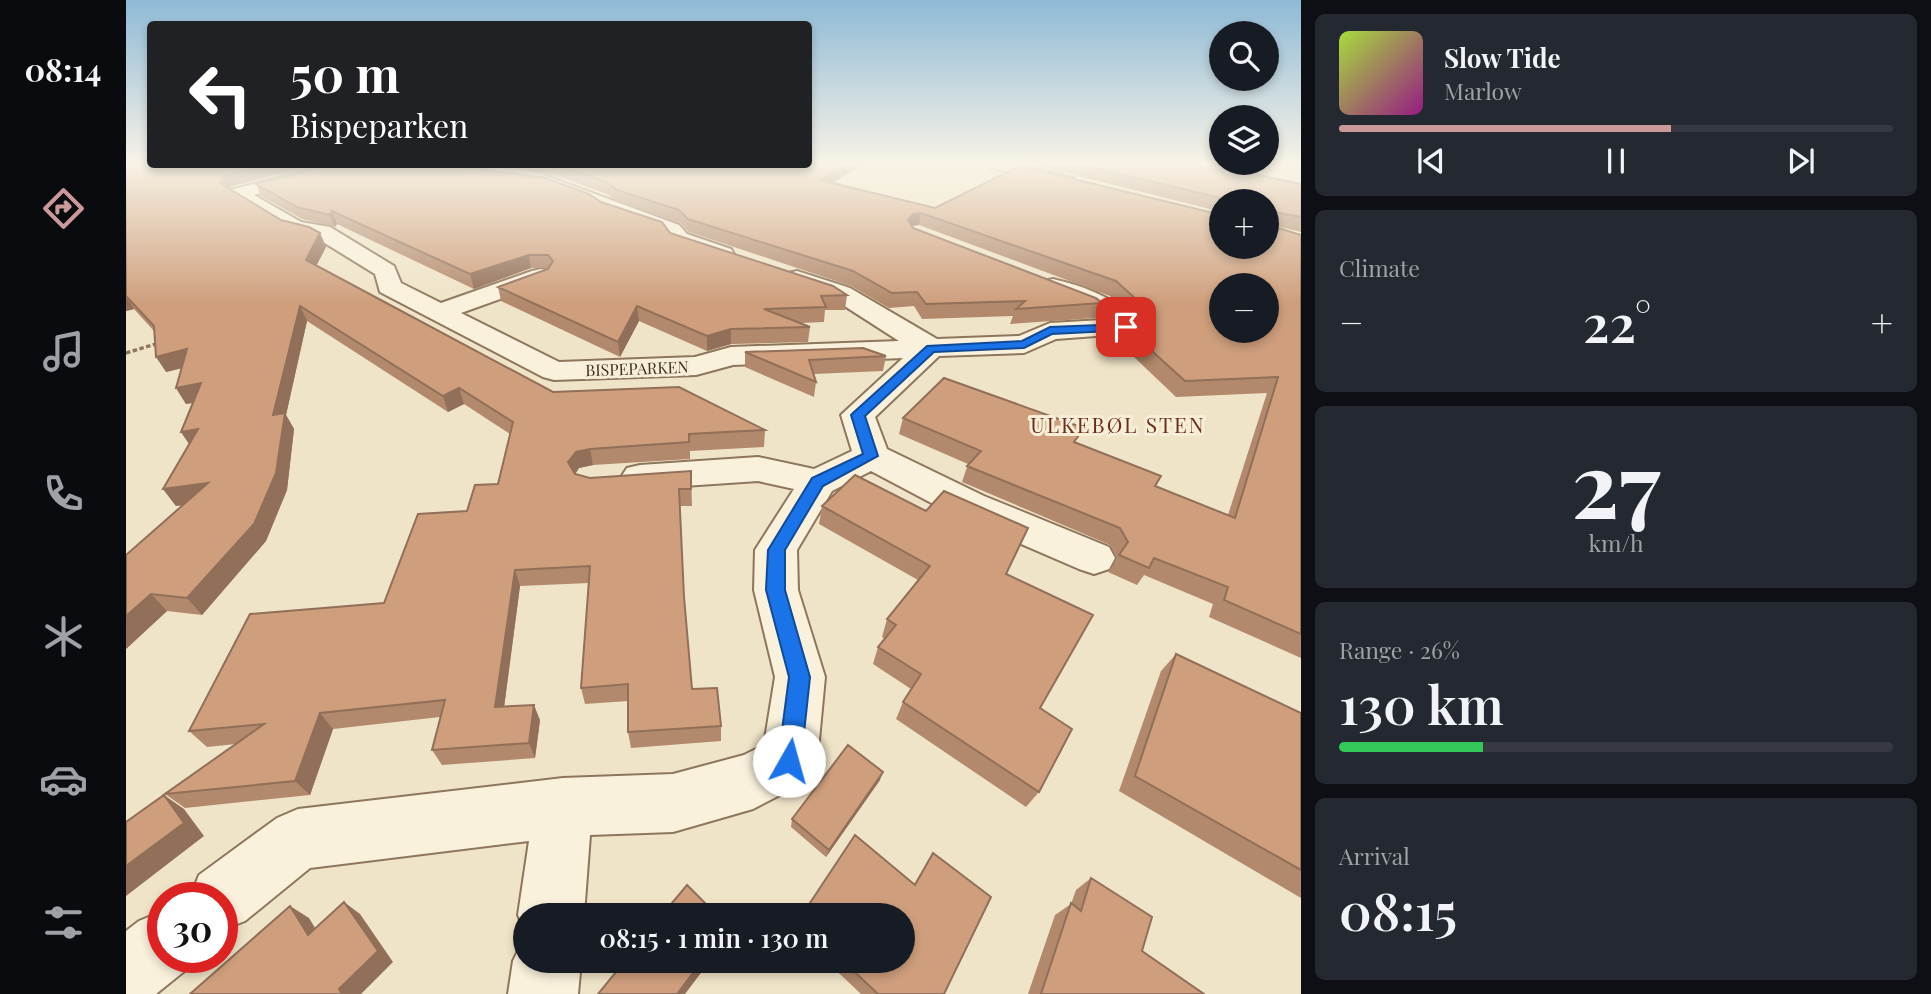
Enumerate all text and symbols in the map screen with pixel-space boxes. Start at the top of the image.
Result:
map controls [1209,21,1279,343]
button: search [1209,21,1279,91]
text: 50 m [290,40,400,105]
text: Slow Tide [1444,40,1561,75]
text: 08:14 [24,47,102,90]
icon: left [175,49,266,140]
text: Marlow [1444,75,1522,106]
text: Bispeparken [290,103,468,146]
button: layers [1209,105,1279,175]
icon: previous [1412,142,1450,180]
icon: pause [1597,142,1635,180]
icon: next [1782,142,1820,180]
icon: directions [39,184,88,233]
button: + [1209,189,1279,259]
text: Climate [1339,252,1420,283]
button: − [1209,273,1279,343]
text: 22° [1583,287,1651,356]
text: − [1339,296,1364,347]
text: + [1871,296,1893,347]
pin [1096,297,1156,357]
icon: arrive [1107,308,1145,346]
icon: music [39,327,88,376]
street label: BISPEPARKEN [585,356,689,380]
district label: ULKEBØL STEN [1030,410,1206,438]
text: 27 [1572,421,1661,542]
icon: phone [39,469,88,518]
text: km/h [1588,527,1644,558]
icon: climate [39,612,88,661]
text: Range · 26% [1339,634,1460,665]
text: 130 km [1339,669,1504,738]
position arrow [752,724,826,798]
icon: car [39,755,88,804]
text: Arrival [1339,840,1410,871]
text: 08:15 [1339,875,1457,944]
speed limit sign: 30 [147,882,238,973]
icon: filters [39,898,88,947]
text: 08:15 · 1 min · 130 m [600,920,828,955]

